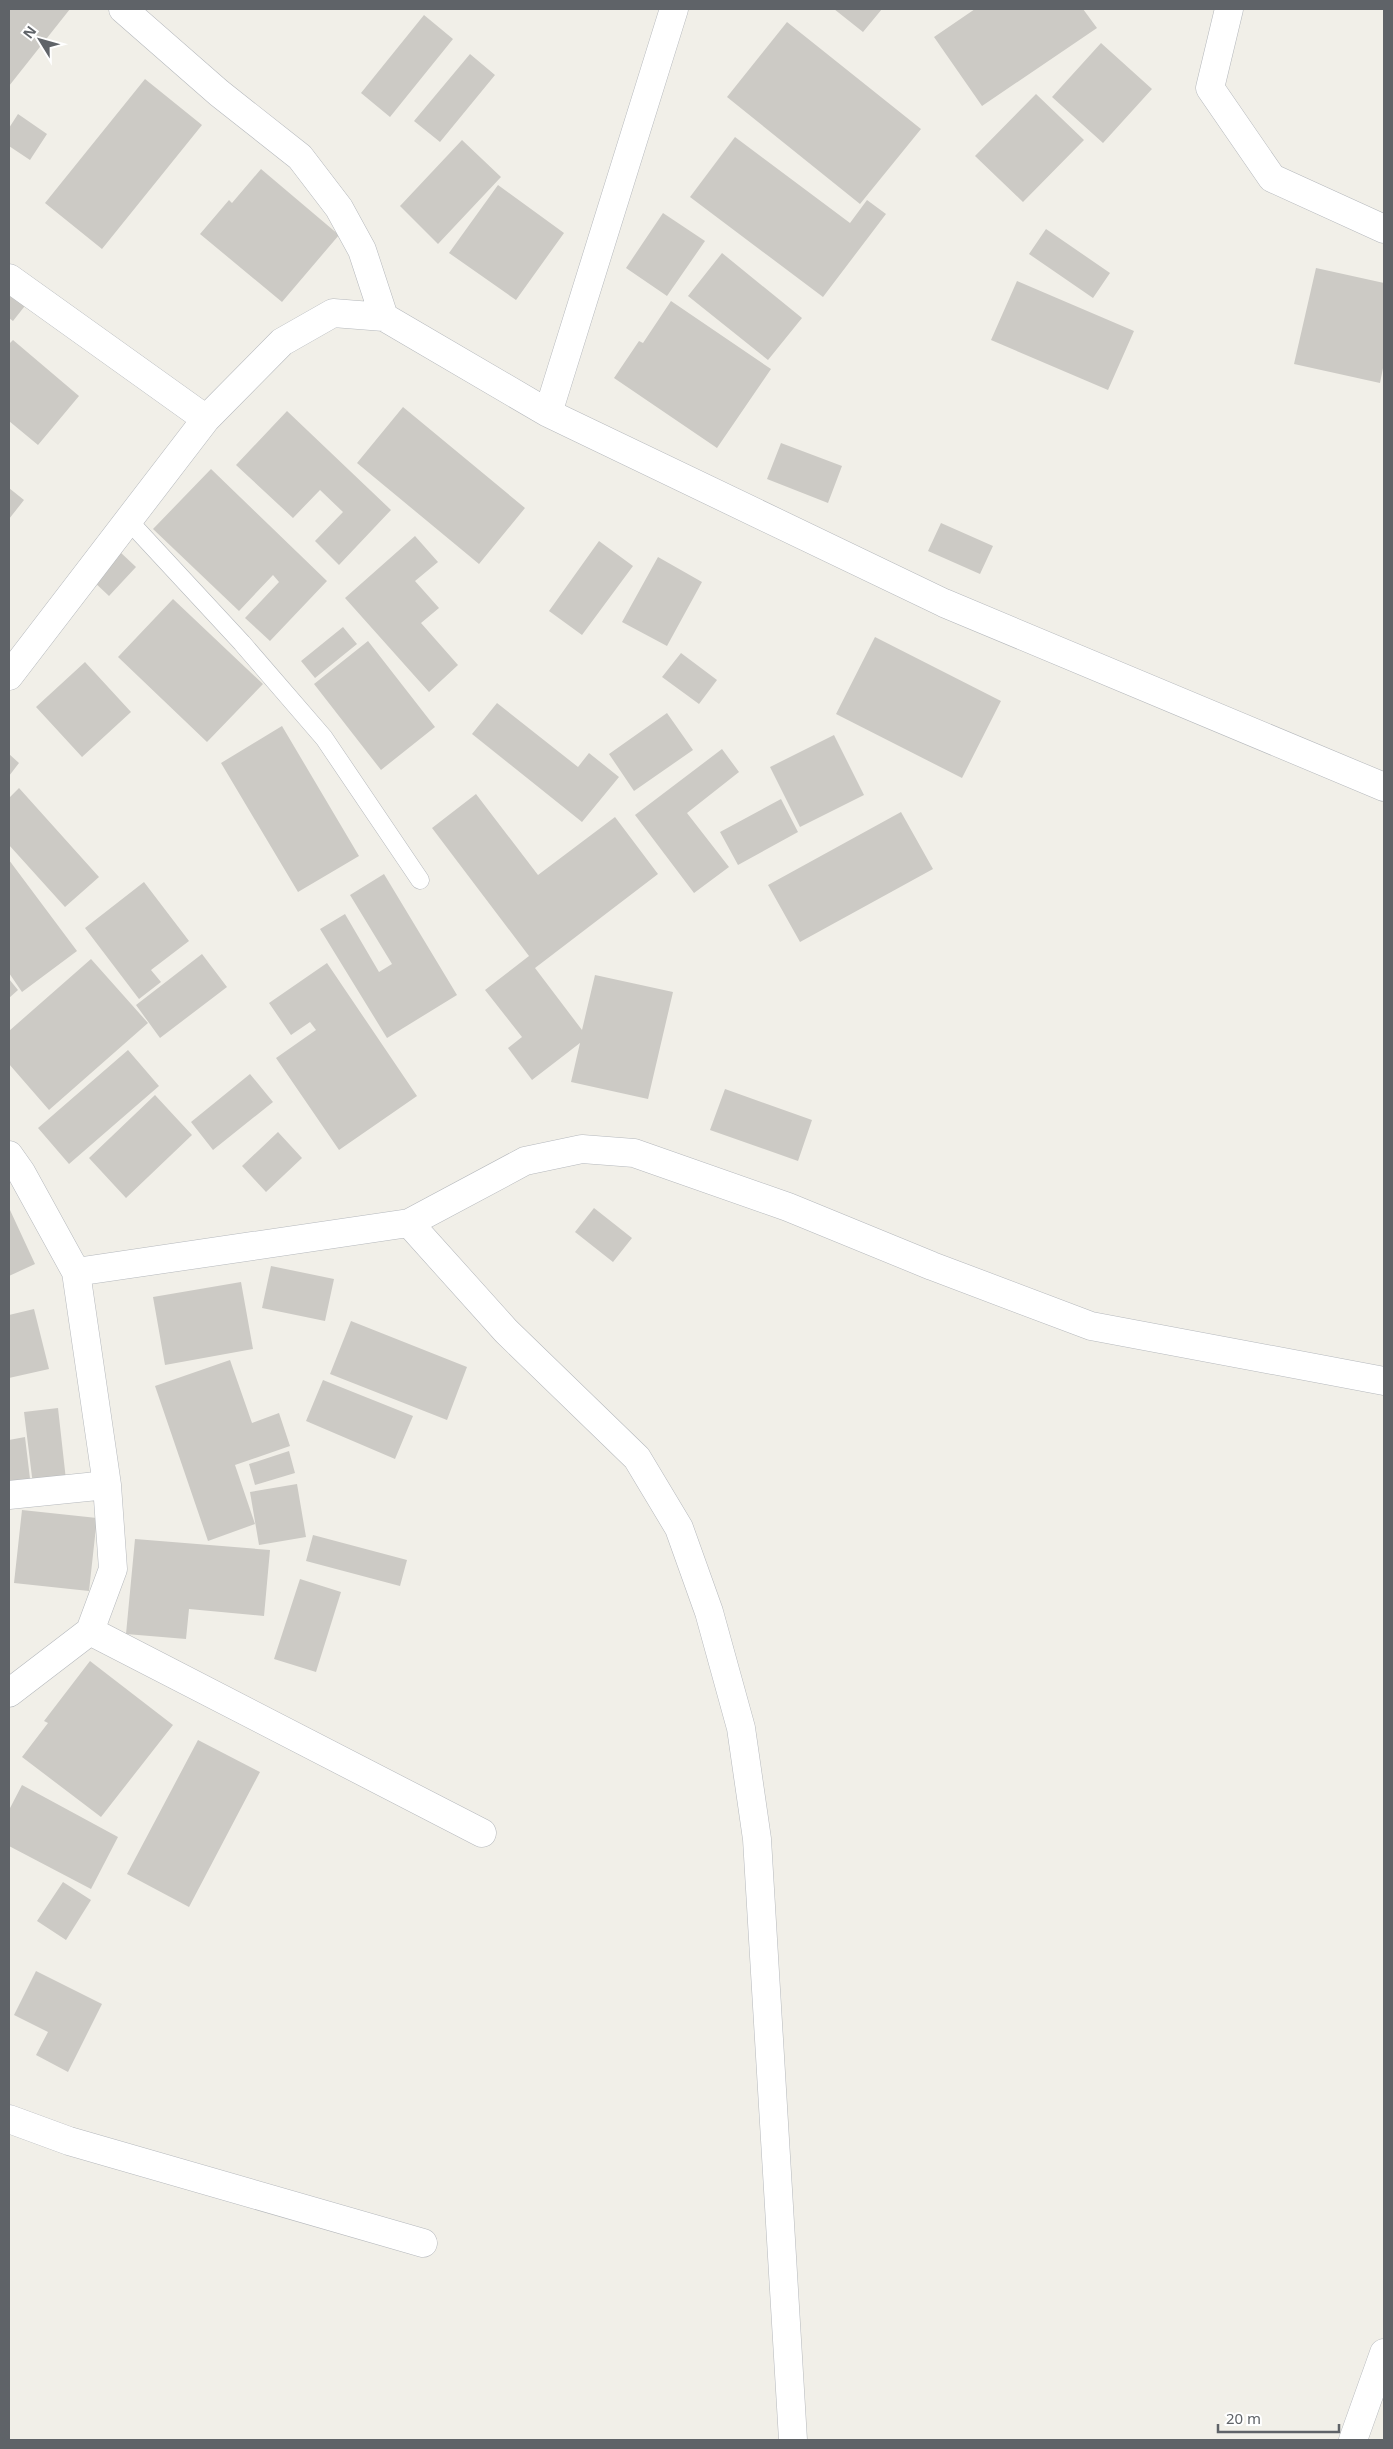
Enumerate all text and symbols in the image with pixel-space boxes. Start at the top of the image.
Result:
north arrow [15,15,65,65]
text: N [18,22,40,42]
scale bar [1218,2402,1339,2434]
text: 20 m [1226,2408,1261,2428]

